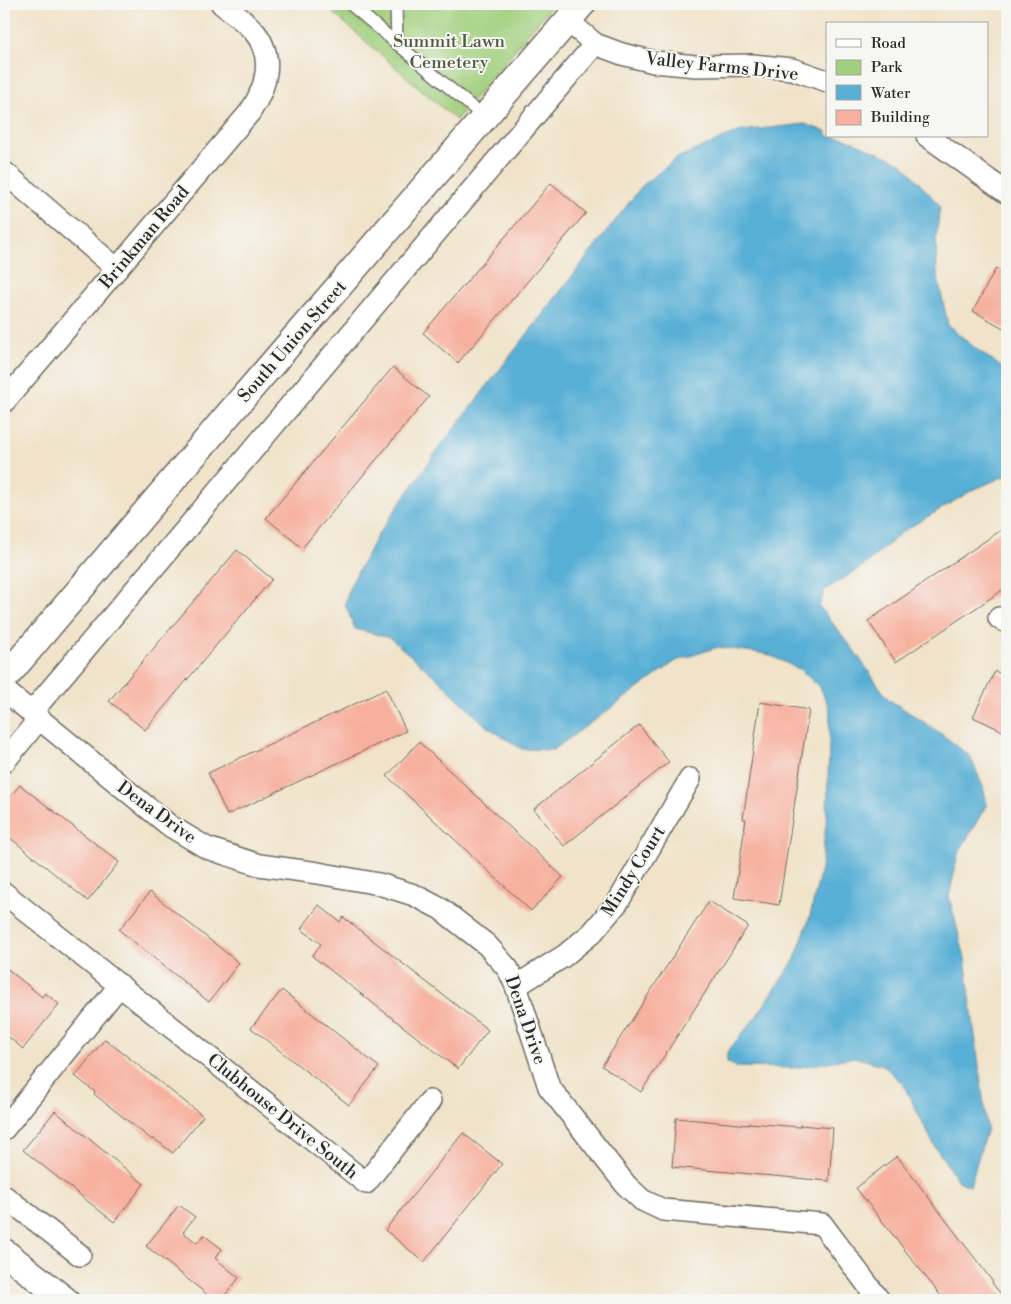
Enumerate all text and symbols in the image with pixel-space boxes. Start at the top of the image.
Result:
legend [826,22,988,138]
park label: Summit Lawn Cemetery [393,30,505,74]
text: Road [871,34,906,53]
street label: Valley Farms Drive [643,47,800,86]
text: Park [871,58,903,77]
text: Water [870,84,911,103]
text: Building [870,108,930,127]
street label: Brinkman Road [94,180,195,294]
street label: South Union Street [233,275,352,407]
street label: Dena Drive [113,776,201,849]
street label: Mindy Court [596,821,671,921]
street label: Dena Drive [500,973,551,1068]
street label: Clubhouse Drive South [203,1048,363,1185]

